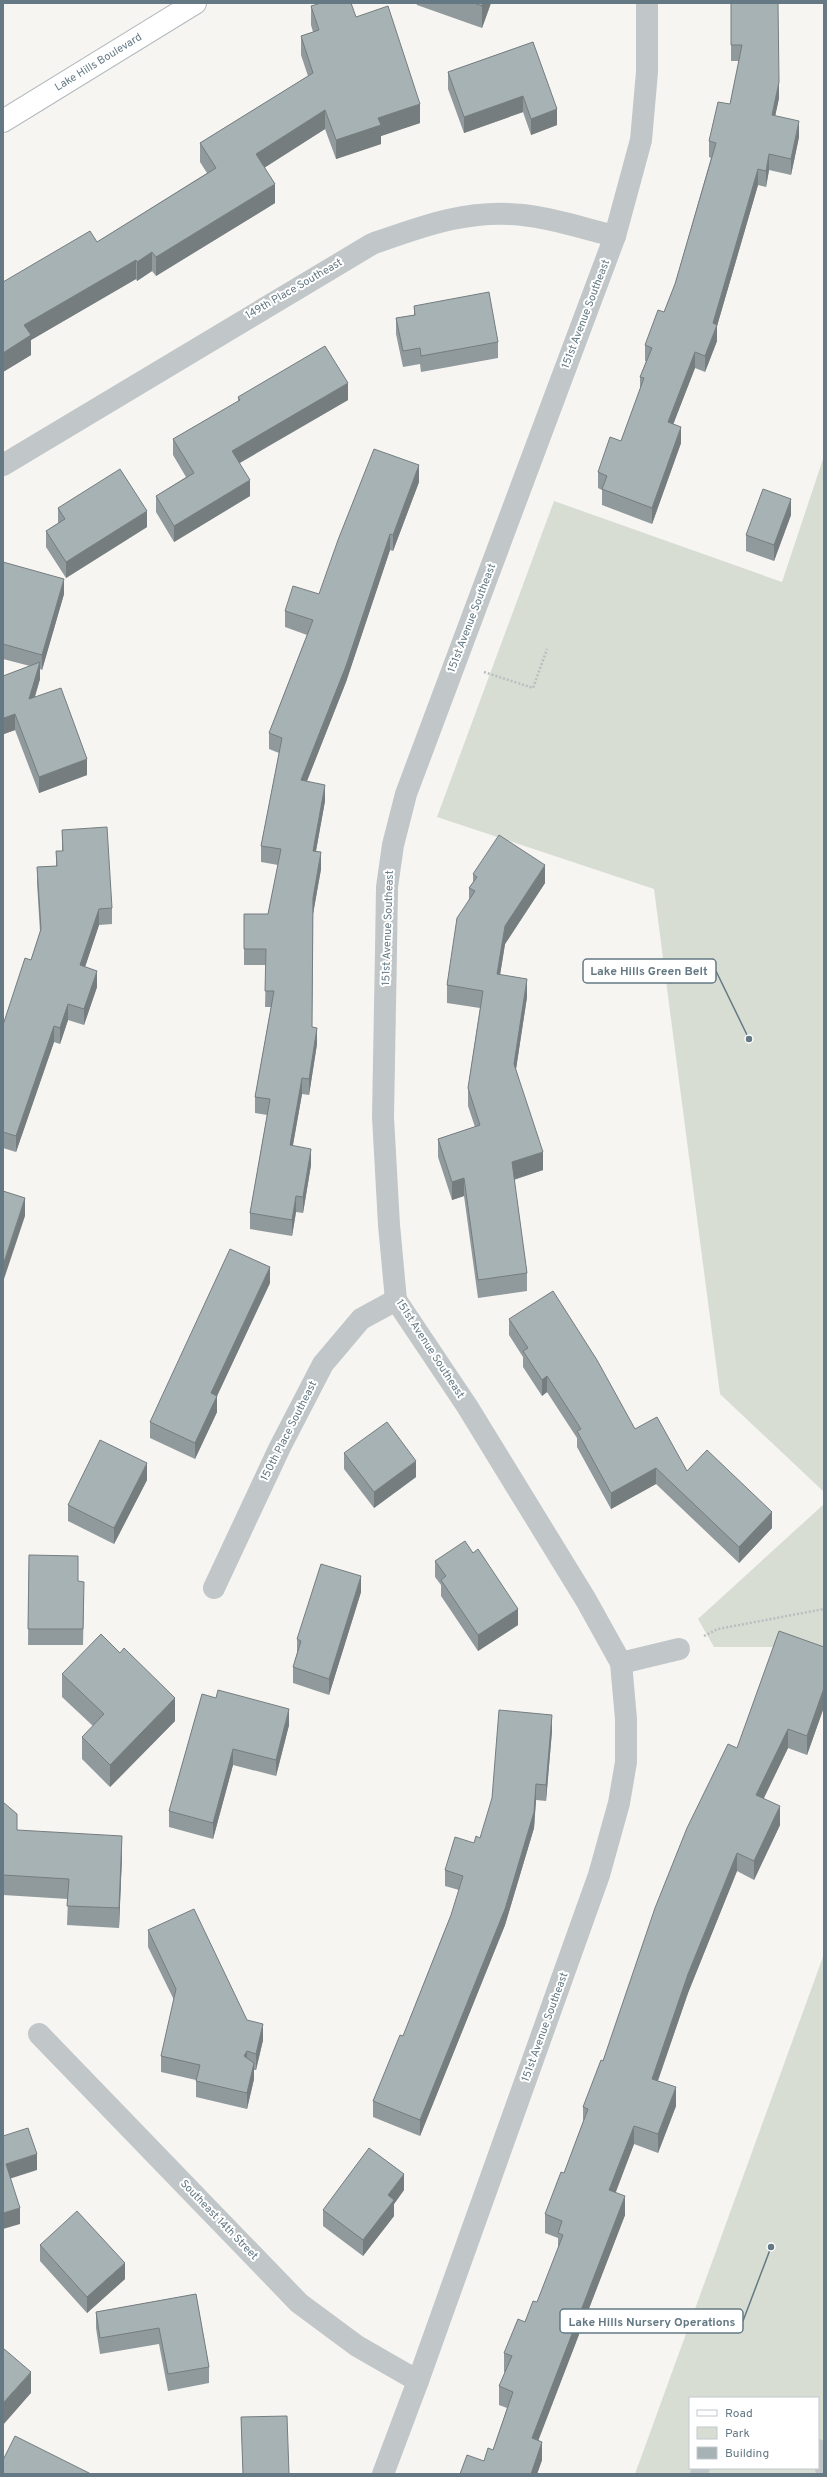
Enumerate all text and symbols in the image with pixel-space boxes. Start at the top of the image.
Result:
street label: Lake Hills Boulevard [52,30,145,94]
street label: 149th Place Southeast [243,256,345,322]
street label: 151st Avenue Southeast [559,258,613,370]
street label: 151st Avenue Southeast [445,562,499,674]
street label: 151st Avenue Southeast [379,870,397,986]
callout: Lake Hills Green Belt [583,959,716,983]
text: Lake Hills Green Belt [590,964,708,980]
street label: 151st Avenue Southeast [393,1297,467,1401]
street label: 150th Place Southeast [258,1379,320,1483]
street label: 151st Avenue Southeast [519,1970,571,2084]
street label: Southeast 14th Street [177,2177,261,2263]
callout: Lake Hills Nursery Operations [560,2309,743,2333]
text: Lake Hills Nursery Operations [569,2315,736,2331]
legend [689,2397,819,2469]
text: Road [725,2406,753,2422]
text: Park [725,2426,750,2442]
text: Building [725,2446,769,2462]

